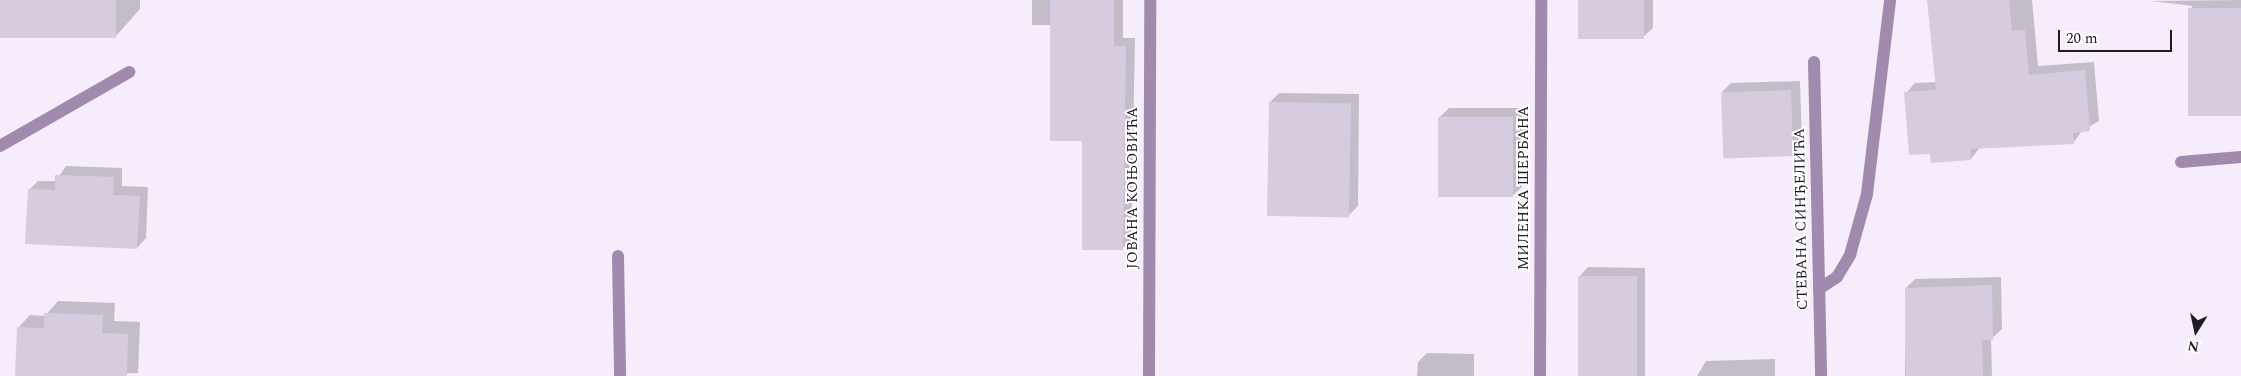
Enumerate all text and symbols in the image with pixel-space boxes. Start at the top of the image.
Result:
scale bar [2061,20,2175,52]
text: 20 m [2066,27,2098,50]
street label: МИЛЕНКА ШЕРБАНА [1515,106,1533,270]
street label: ЈОВАНА КОЊОВИЋА [1124,107,1142,269]
street label: СТЕВАНА СИНЂЕЛИЋА [1790,128,1812,310]
north arrow [2171,306,2221,356]
text: N [2186,335,2201,358]

